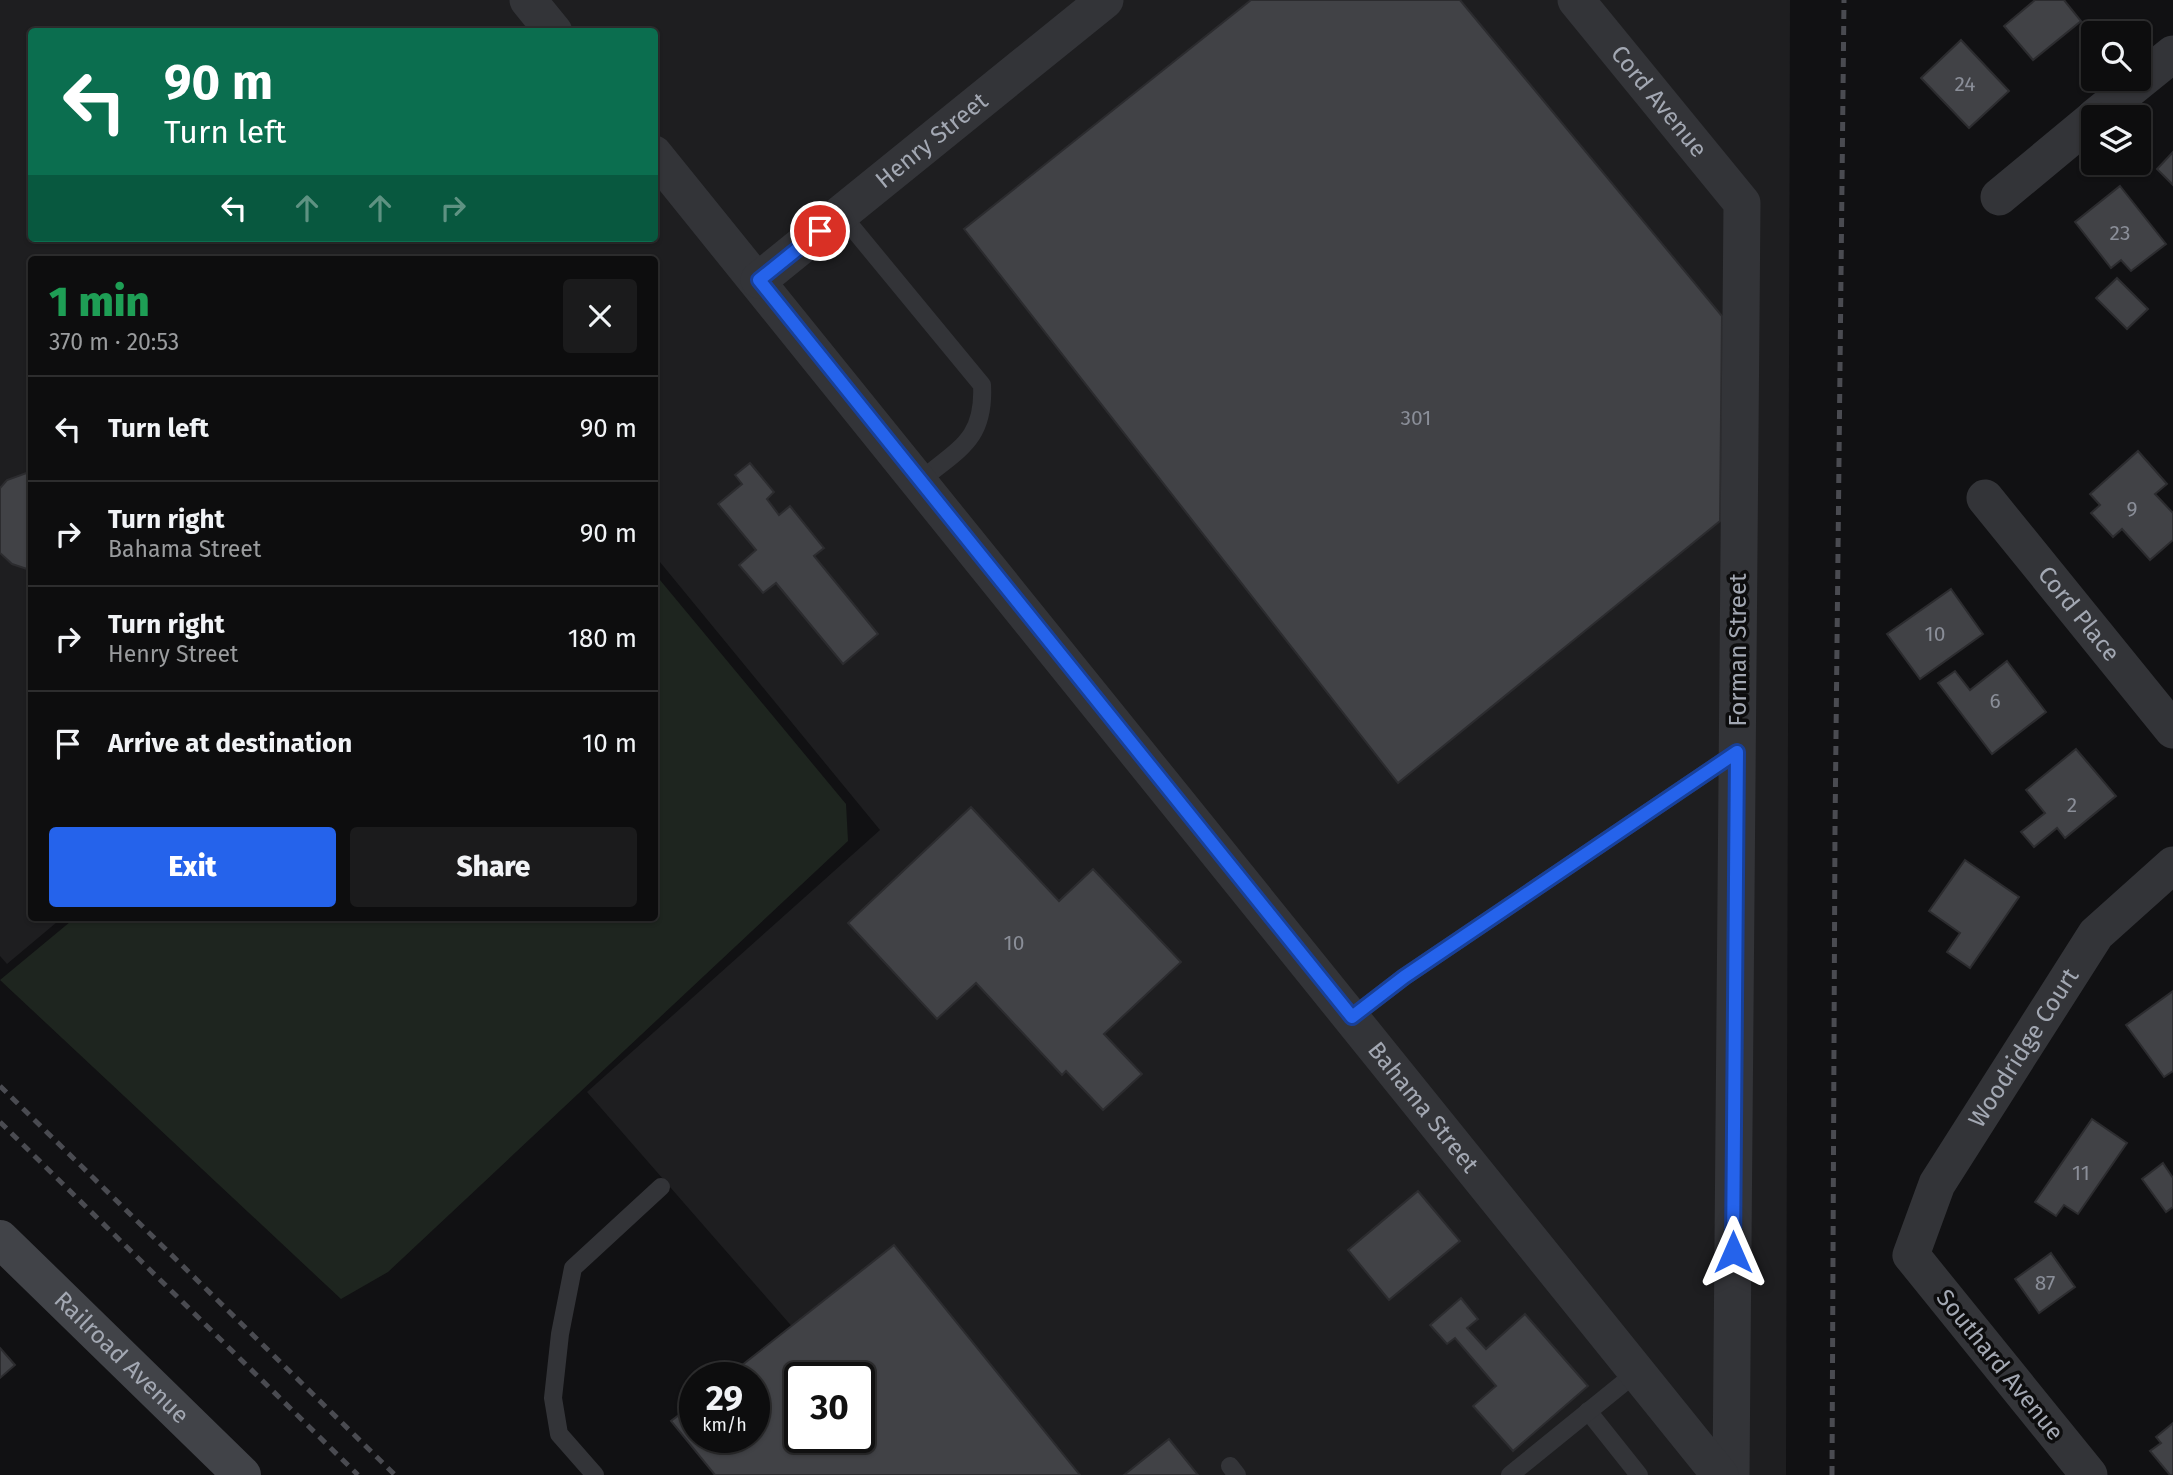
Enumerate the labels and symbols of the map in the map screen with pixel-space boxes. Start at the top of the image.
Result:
street label: Cord Avenue [1605,40,1713,163]
house number: 24 [1955,71,1976,97]
street label: Henry Street [870,86,994,194]
pin [790,201,850,261]
house number: 23 [2110,220,2130,246]
house number: 301 [1401,405,1431,431]
house number: 9 [2126,496,2138,522]
street label: Cord Place [2032,561,2126,667]
street label: Forman Street [1724,573,1752,727]
house number: 10 [1925,621,1945,647]
house number: 6 [1989,688,2001,714]
house number: 2 [2067,792,2077,818]
house number: 10 [1004,930,1024,956]
street label: Woodridge Court [1963,963,2085,1132]
street label: Bahama Street [1362,1036,1485,1179]
house number: 11 [2072,1160,2090,1186]
position arrow [1696,1215,1770,1289]
house number: 87 [2035,1270,2055,1296]
street label: Southard Avenue [1931,1284,2069,1446]
street label: Railroad Avenue [49,1286,195,1430]
speed limit sign: 30 [784,1362,875,1453]

